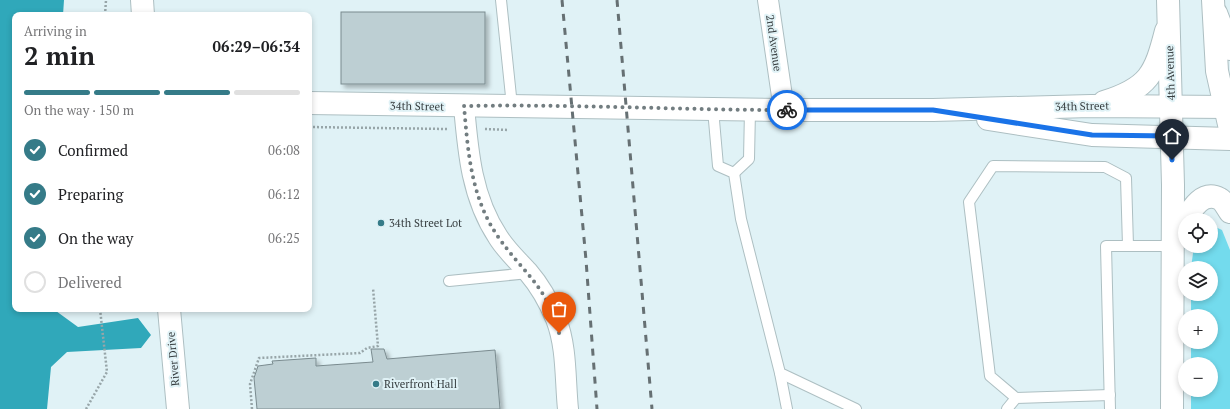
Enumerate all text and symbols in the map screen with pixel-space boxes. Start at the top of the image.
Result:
street label: 2nd Avenue [763,14,785,73]
text: Arriving in [24,22,87,40]
text: 06:29–06:34 [213,36,300,56]
text: 2 min [24,38,95,72]
street label: 4th Avenue [1162,45,1178,101]
courier [767,90,807,130]
street label: 34th Street [390,99,444,113]
icon: bike [776,99,798,121]
street label: 34th Street [1055,99,1109,113]
text: On the way · 150 m [24,101,134,119]
pin [1155,119,1189,160]
icon: home [1161,125,1183,147]
icon: check [24,139,46,161]
text: Confirmed [58,140,128,160]
text: 06:08 [268,141,300,159]
icon: check [24,183,46,205]
text: Preparing [58,184,123,204]
text: 06:12 [268,185,300,203]
map controls [1178,213,1218,397]
button: locate [1178,213,1218,253]
place label: 34th Street Lot [389,216,462,230]
marker: 34th Street Lot [376,218,386,228]
icon: check [24,227,46,249]
text: On the way [58,228,133,248]
text: 06:25 [268,229,300,247]
button: layers [1178,261,1218,301]
text: Delivered [58,272,122,292]
pin [542,292,576,333]
icon: bag [548,298,570,320]
button: + [1178,309,1218,349]
street label: River Drive [164,331,182,387]
button: − [1178,357,1218,397]
place label: Riverfront Hall [384,377,457,391]
marker: Riverfront Hall [371,379,381,389]

